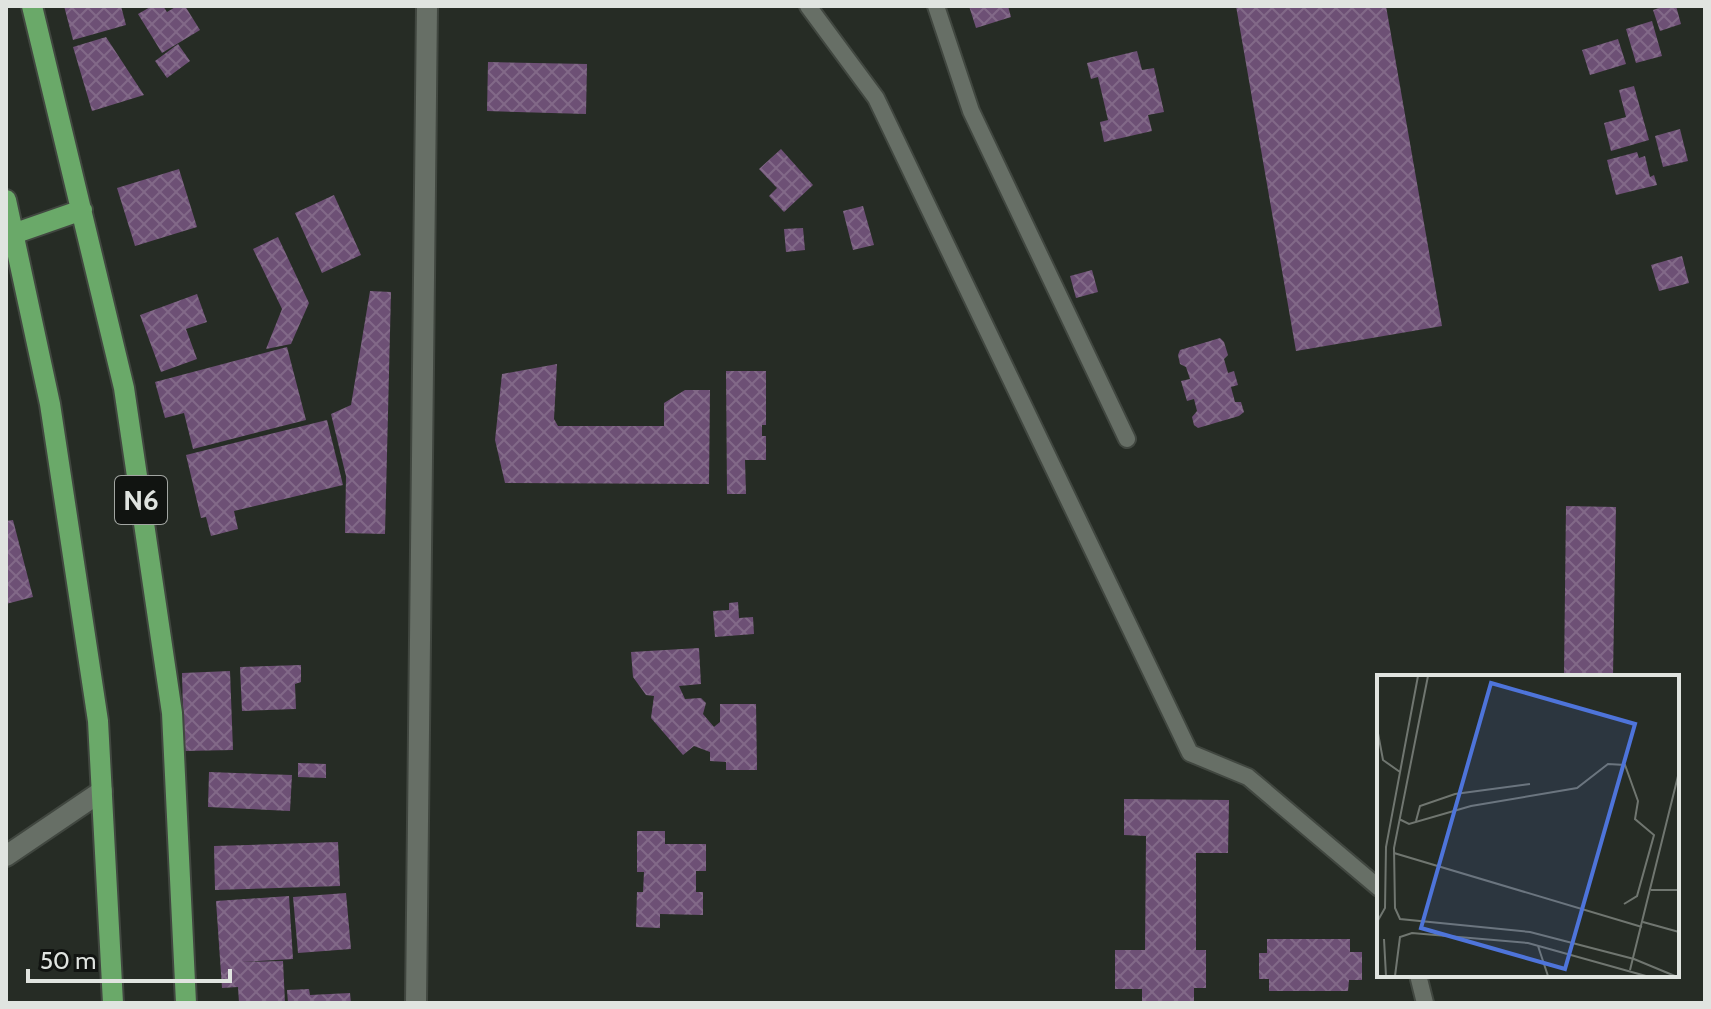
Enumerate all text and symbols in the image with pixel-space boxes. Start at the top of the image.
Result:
road number: N6 [115,476,167,524]
inset map [1377,675,1679,977]
scale bar [28,933,230,983]
text: 50 m [40,946,96,975]

